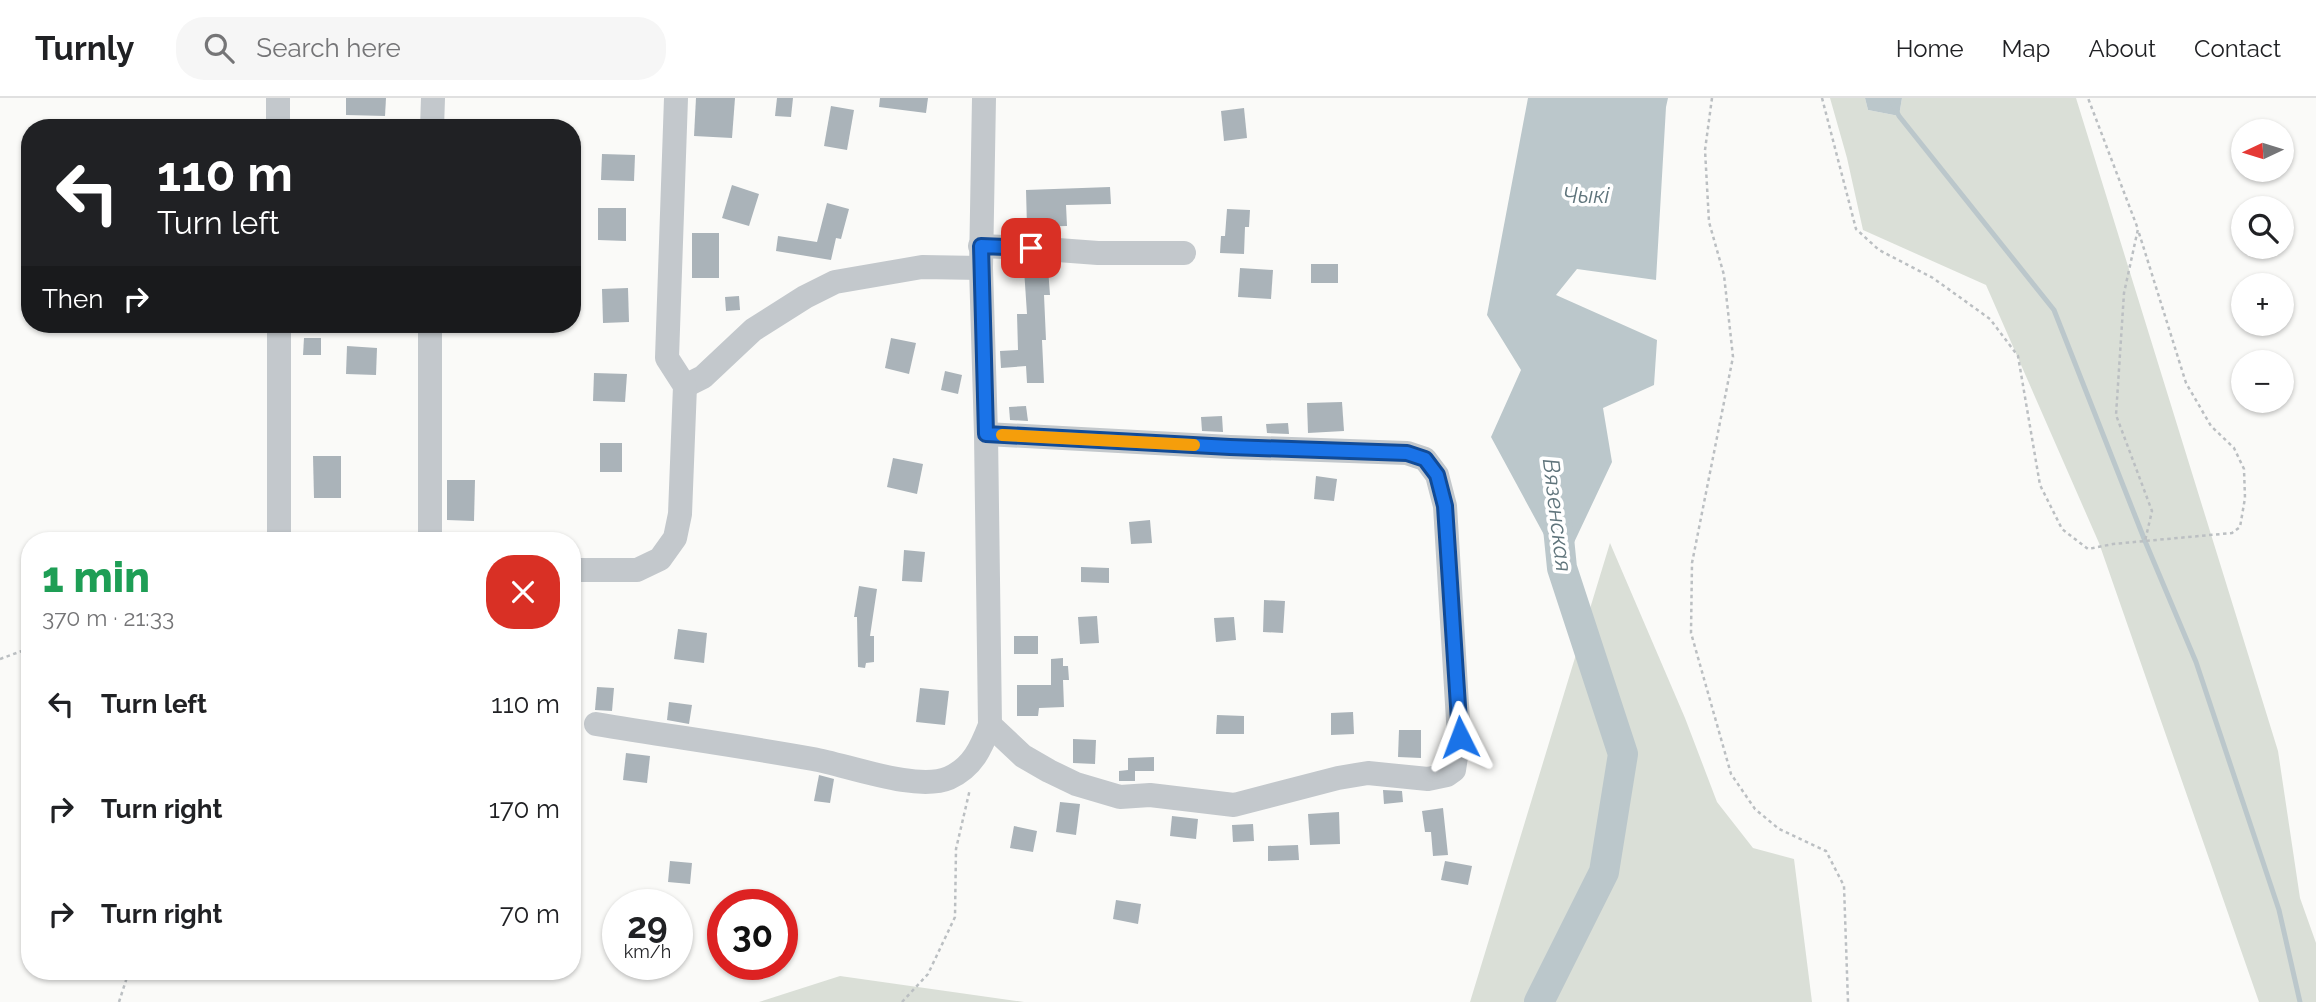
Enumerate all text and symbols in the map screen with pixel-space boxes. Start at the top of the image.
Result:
search box [176,17,666,80]
text: Turnly [35,29,134,68]
icon: search [200,29,238,67]
text: Search here [256,33,401,63]
text: Home [1896,34,1964,63]
text: Map [2002,34,2050,63]
text: About [2088,34,2156,63]
text: Contact [2194,34,2281,63]
north arrow [2231,119,2294,182]
map controls [2231,119,2294,413]
text: 110 m [157,145,293,202]
icon: left [42,147,133,238]
water label: Чыкі [1563,181,1611,208]
button: search [2231,196,2294,259]
text: Turn left [157,204,279,241]
pin [1001,218,1061,278]
icon: arrive [1012,229,1050,267]
button: + [2231,273,2294,336]
icon: right [117,280,155,318]
text: Then [42,284,103,314]
button: − [2231,350,2294,413]
water label: Вязенская [1538,457,1578,573]
text: 1 min [42,553,150,602]
button: close [486,555,560,629]
text: 370 m · 21:33 [42,604,174,631]
icon: left [42,685,80,723]
text: Turn left [101,689,207,719]
text: 110 m [491,689,560,719]
position arrow [1423,700,1497,774]
icon: right [42,790,80,828]
text: Turn right [101,794,222,824]
text: 170 m [489,794,560,824]
speed limit sign: 30 [707,889,798,980]
icon: right [42,895,80,933]
text: Turn right [101,899,222,929]
text: 70 m [500,899,560,929]
text: 29 [627,905,668,946]
text: km/h [624,941,671,962]

